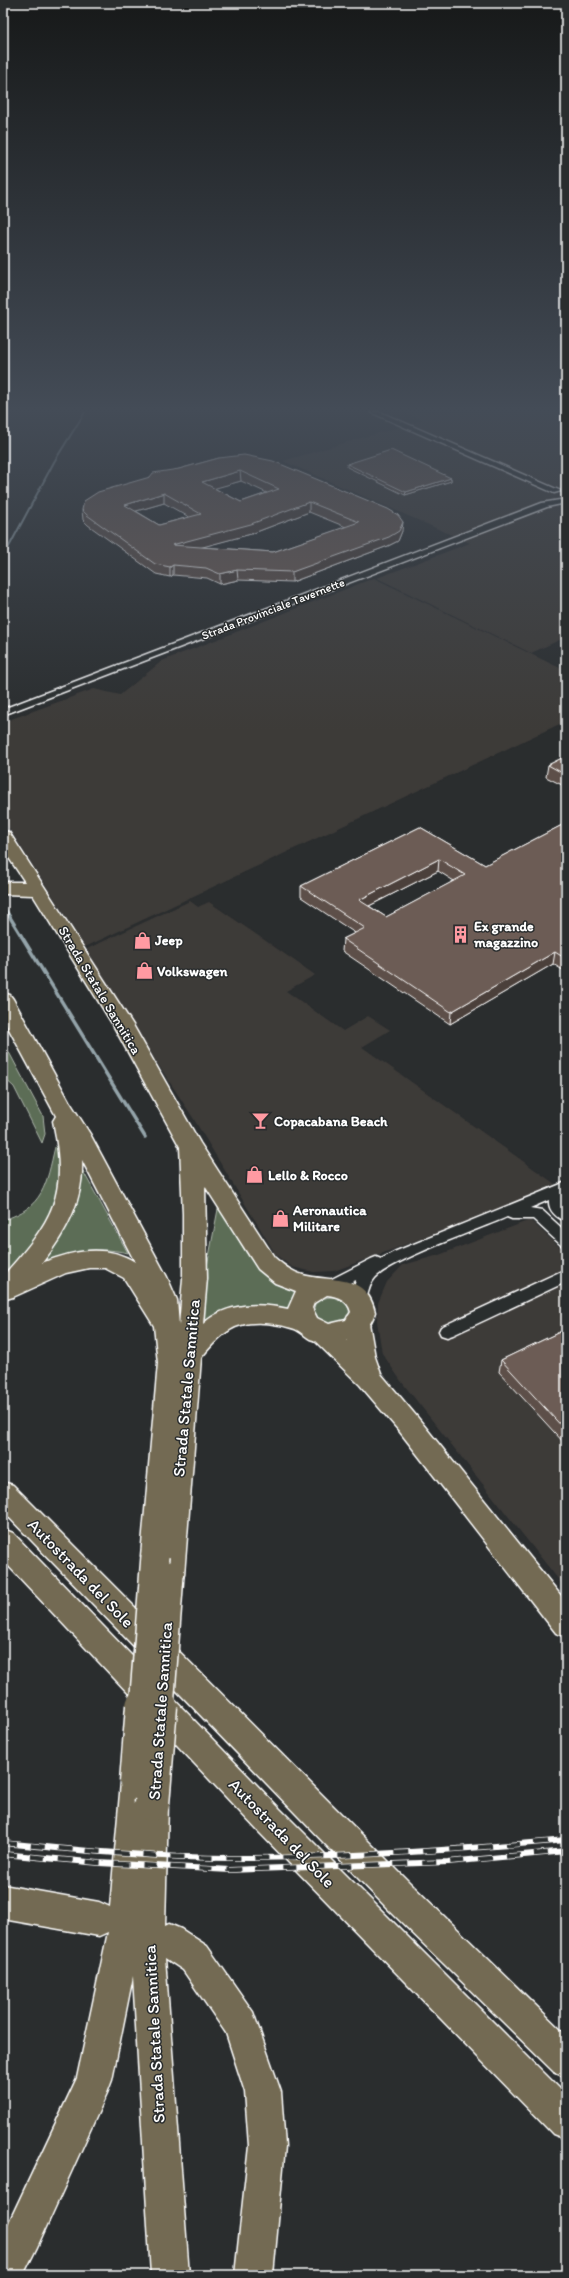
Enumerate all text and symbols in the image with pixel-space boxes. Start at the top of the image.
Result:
street label: Strada Provinciale Tavernette [199,575,347,643]
place label: Ex grande magazzino [473,918,538,951]
street label: Strada Statale Sannitica [54,923,145,1058]
building icon: Ex grande magazzino [451,924,471,944]
shop icon: Jeep [132,930,152,950]
place label: Jeep [154,932,183,949]
shop icon: Volkswagen [134,961,154,981]
place label: Volkswagen [157,963,228,980]
bar icon: Copacabana Beach [251,1111,271,1131]
place label: Copacabana Beach [274,1113,388,1130]
shop icon: Lello & Rocco [245,1165,265,1185]
place label: Lello & Rocco [268,1167,348,1184]
place label: Aeronautica Militare [292,1202,367,1235]
shop icon: Aeronautica Militare [270,1208,290,1228]
street label: Strada Statale Sannitica [168,1298,204,1478]
street label: Autostrada del Sole [24,1514,138,1632]
street label: Strada Statale Sannitica [144,1621,176,1801]
street label: Autostrada del Sole [225,1774,339,1892]
street label: Strada Statale Sannitica [139,1944,169,2124]

